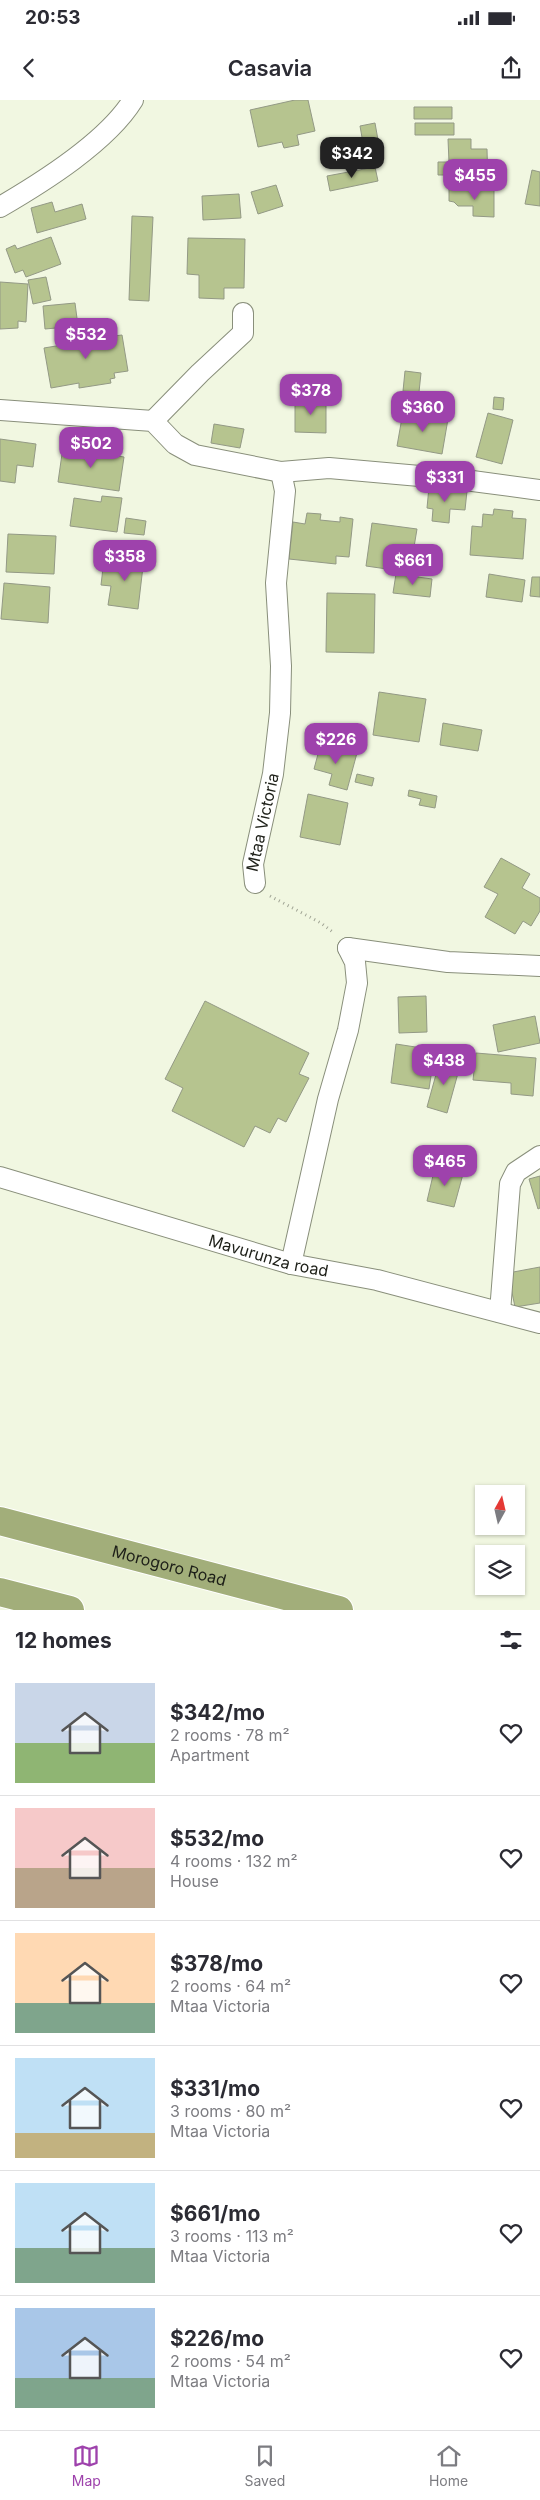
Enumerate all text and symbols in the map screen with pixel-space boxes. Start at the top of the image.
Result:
text: 20:53 [25,6,81,29]
icon: back [15,54,43,82]
icon: share [497,54,525,82]
text: Casavia [228,55,312,81]
pin: $342 [322,136,382,179]
text: $342 [331,143,373,163]
pin: $455 [445,158,505,201]
text: $455 [454,165,496,185]
pin: $532 [56,318,116,360]
text: $532 [65,324,107,344]
pin: $378 [281,374,341,416]
text: $378 [291,380,331,400]
pin: $360 [393,390,453,433]
text: $360 [402,397,444,417]
pin: $502 [61,426,121,469]
text: $502 [70,433,112,453]
pin: $331 [415,460,475,503]
text: $331 [426,467,464,487]
pin: $358 [95,540,155,582]
pin: $661 [383,544,443,586]
text: $358 [104,546,146,566]
text: $661 [394,550,432,570]
pin: $226 [306,722,366,765]
text: $226 [315,729,357,749]
street label: Mtaa Victoria [242,771,283,873]
pin: $438 [414,1044,474,1086]
text: $438 [423,1050,465,1070]
pin: $465 [415,1144,475,1187]
text: $465 [424,1151,466,1171]
street label: Mavurunza road [206,1230,330,1281]
north arrow [475,1485,525,1535]
map controls [475,1485,525,1595]
street label: Morogoro Road [110,1541,229,1590]
button: layers [475,1545,525,1595]
icon: filters [497,1626,525,1654]
text: 12 homes [15,1628,112,1653]
text: $342/mo [170,1700,265,1725]
icon: home [55,1703,115,1763]
icon: heart [497,1719,525,1747]
text: 2 rooms · 78 m² [170,1725,290,1745]
text: Apartment [170,1745,250,1765]
text: $532/mo [170,1826,264,1851]
icon: home [55,1828,115,1888]
icon: heart [497,1844,525,1872]
text: 4 rooms · 132 m² [170,1851,298,1871]
text: House [170,1871,219,1891]
text: $378/mo [170,1951,263,1976]
icon: home [55,1953,115,2013]
icon: heart [497,1969,525,1997]
text: 2 rooms · 64 m² [170,1976,291,1996]
text: Mtaa Victoria [170,1996,270,2016]
text: $331/mo [170,2076,260,2101]
icon: home [55,2078,115,2138]
icon: heart [497,2094,525,2122]
text: 3 rooms · 80 m² [170,2101,291,2121]
text: Mtaa Victoria [170,2121,270,2141]
text: $661/mo [170,2201,260,2226]
icon: home [55,2203,115,2263]
icon: heart [497,2219,525,2247]
text: 3 rooms · 113 m² [170,2226,294,2246]
text: Mtaa Victoria [170,2246,270,2266]
text: $226/mo [170,2326,264,2351]
icon: home [55,2328,115,2388]
icon: heart [497,2344,525,2372]
text: 2 rooms · 54 m² [170,2351,291,2371]
text: Mtaa Victoria [170,2371,270,2391]
tab: Map [72,2442,101,2489]
tab: Saved [244,2442,285,2489]
tab: Home [429,2442,468,2489]

